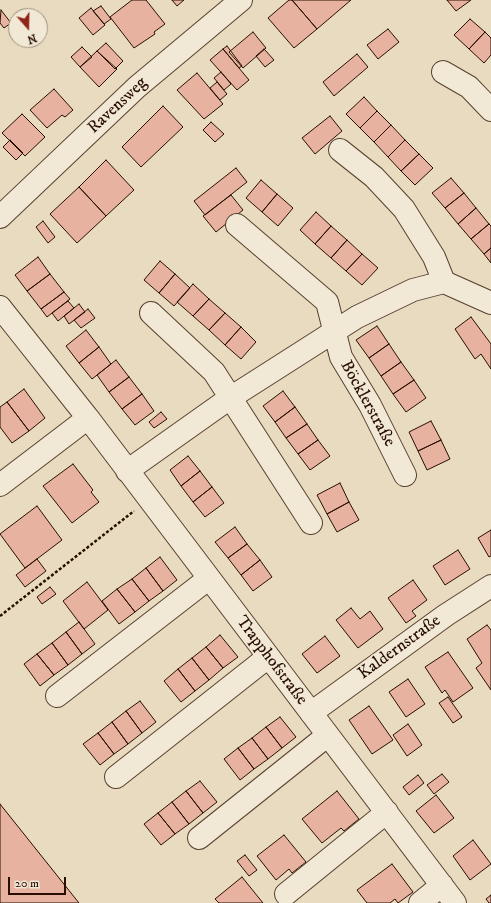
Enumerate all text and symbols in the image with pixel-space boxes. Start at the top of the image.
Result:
north arrow [8,8,48,48]
text: N [25,30,38,46]
street label: Ravensweg [84,73,152,139]
street label: Böcklerstraße [335,357,399,451]
street label: Kaldernstraße [355,611,445,685]
street label: Trapphofstraße [231,612,311,710]
scale bar [10,869,68,895]
text: 20 m [15,876,39,891]

